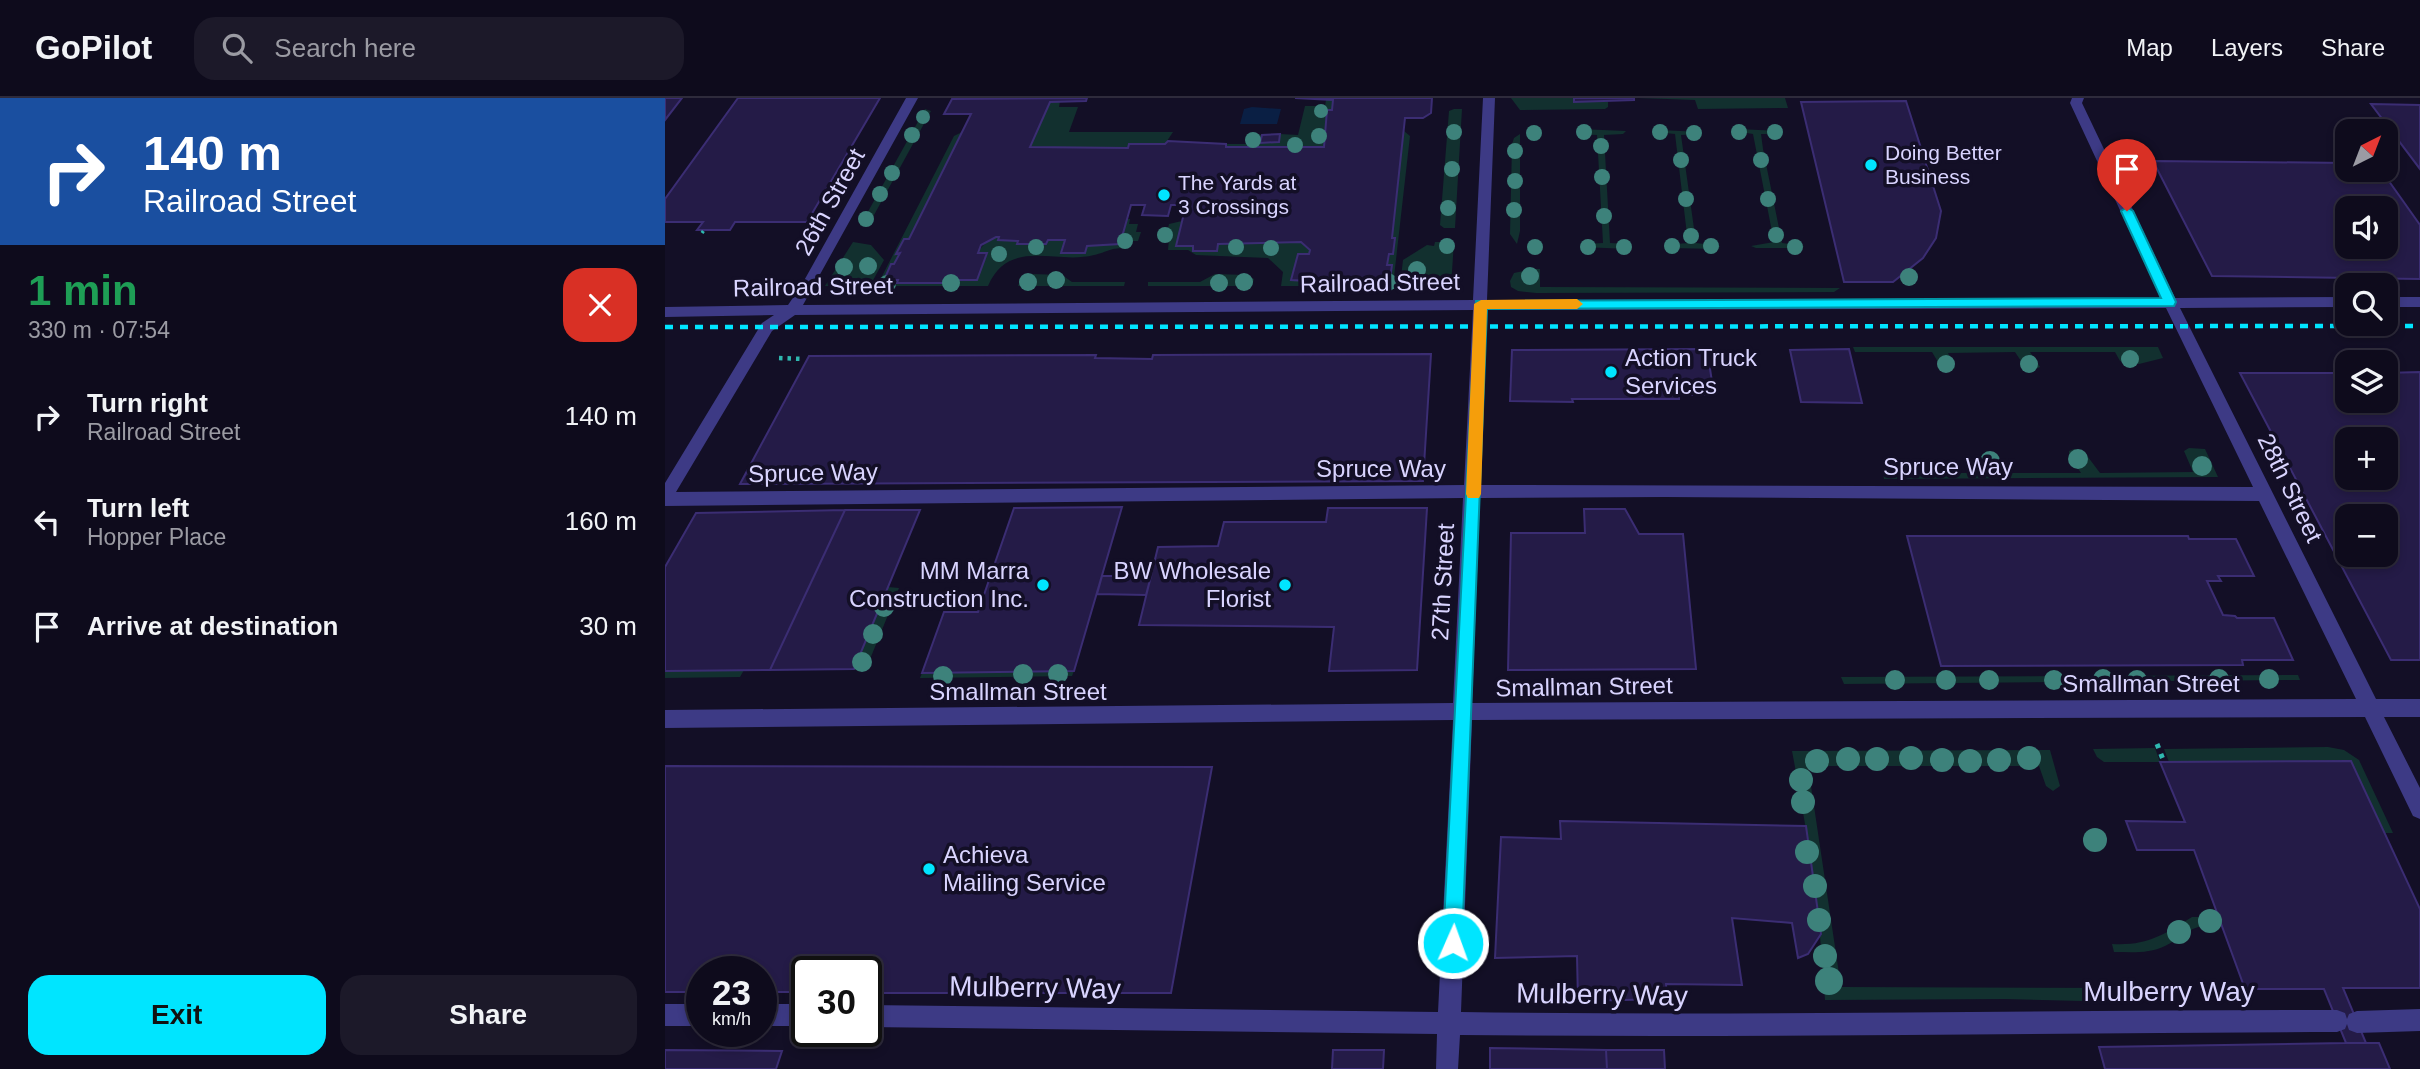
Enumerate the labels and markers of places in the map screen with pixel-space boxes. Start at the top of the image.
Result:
pin [2097,139,2157,211]
place label: Doing Better Business [1885,141,2002,188]
marker: Doing Better Business [1863,157,1879,173]
place label: The Yards at 3 Crossings [1178,171,1296,218]
marker: The Yards at 3 Crossings [1156,187,1172,203]
place label: Action Truck Services [1625,344,1758,399]
marker: Action Truck Services [1603,364,1619,380]
place label: MM Marra Construction Inc. [849,557,1030,612]
place label: BW Wholesale Florist [1114,557,1271,612]
marker: MM Marra Construction Inc. [1035,577,1051,593]
marker: BW Wholesale Florist [1277,577,1293,593]
place label: Achieva Mailing Service [943,841,1106,896]
marker: Achieva Mailing Service [921,861,937,877]

